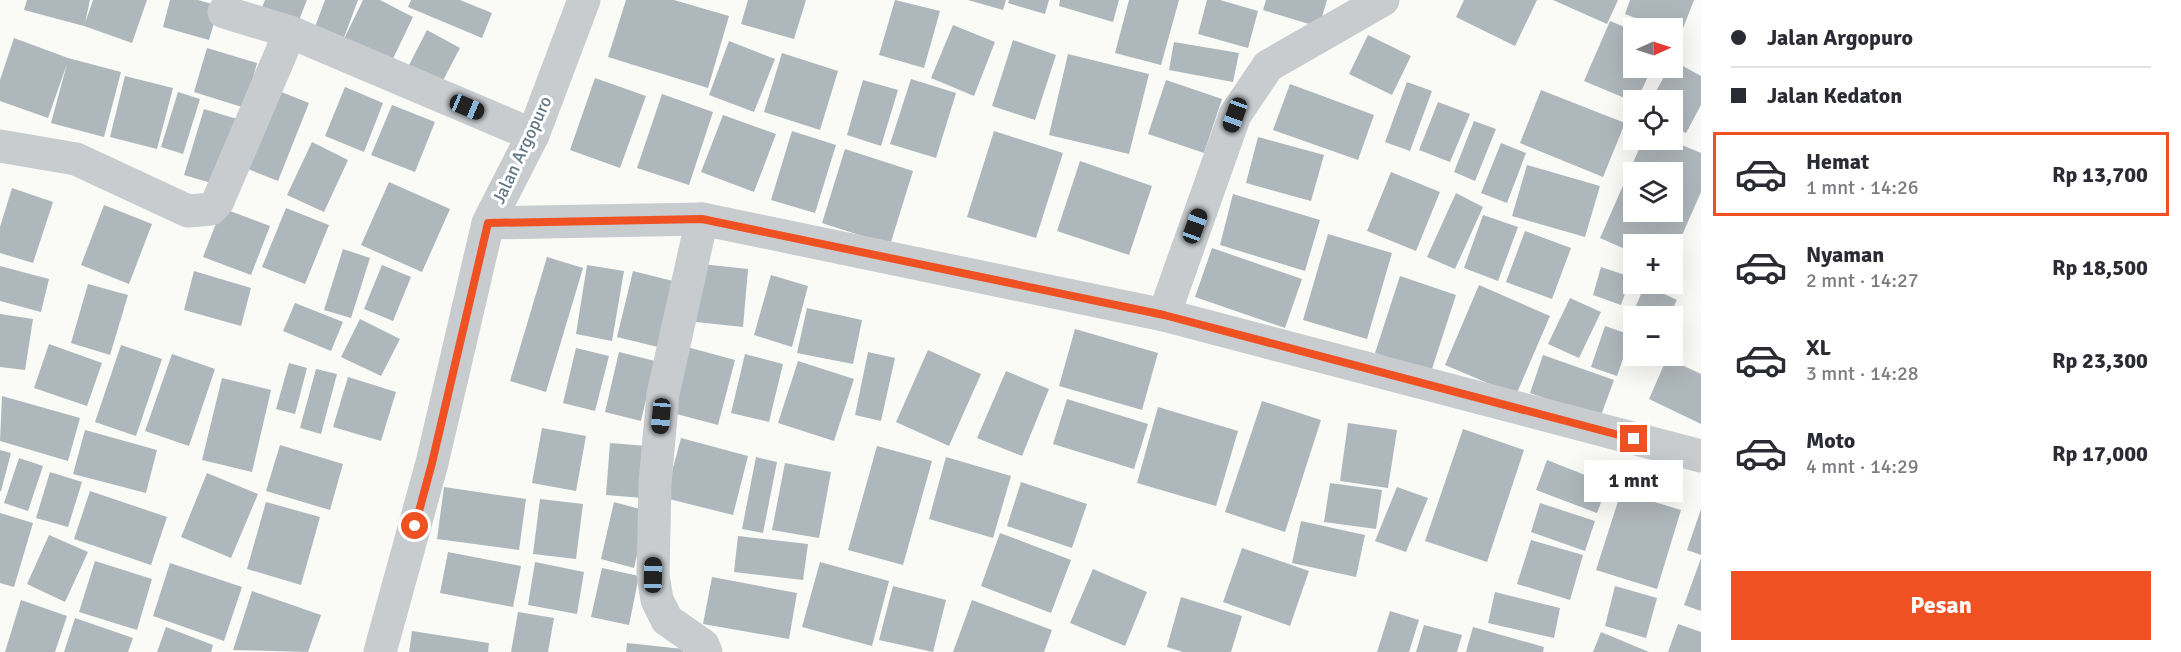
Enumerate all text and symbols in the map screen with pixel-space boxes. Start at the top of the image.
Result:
north arrow [1623,18,1683,78]
map controls [1623,18,1683,366]
text: Jalan Argopuro [1767,24,1913,51]
text: Jalan Kedaton [1767,82,1902,109]
button: locate [1623,90,1683,150]
car [447,92,487,122]
street label: Jalan Argopuro [487,93,557,207]
car [1220,95,1250,135]
icon: car [1734,147,1788,201]
text: Hemat [1806,148,1869,175]
text: Rp 13,700 [2052,161,2148,188]
button: layers [1623,162,1683,222]
text: 1 mnt · 14:26 [1806,175,1919,200]
car [1180,206,1210,246]
button: + [1623,234,1683,294]
icon: car [1734,240,1788,294]
text: Nyaman [1806,241,1884,268]
text: Rp 18,500 [2052,254,2148,281]
text: 2 mnt · 14:27 [1806,268,1919,293]
button: − [1623,306,1683,366]
icon: car [1734,333,1788,387]
text: XL [1806,334,1831,361]
text: Rp 23,300 [2052,347,2148,374]
text: 3 mnt · 14:28 [1806,361,1919,386]
car [650,397,672,435]
route end [1620,425,1647,452]
icon: car [1734,426,1788,480]
text: Moto [1806,427,1855,454]
text: Rp 17,000 [2052,440,2148,467]
text: 4 mnt · 14:29 [1806,454,1919,479]
callout: 1 mnt [1584,460,1684,502]
text: 1 mnt [1609,468,1658,493]
route start [401,512,428,539]
car [644,557,662,593]
button: Pesan [1731,571,2151,640]

